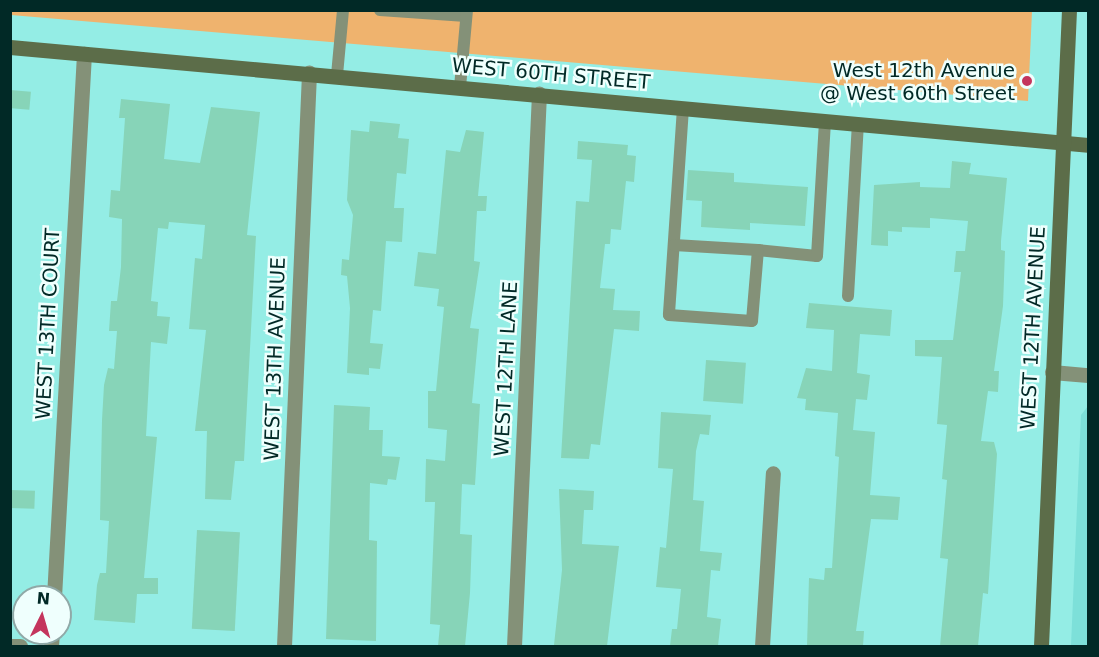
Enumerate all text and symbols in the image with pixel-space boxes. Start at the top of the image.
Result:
street label: WEST 60TH STREET [451,53,651,95]
place label: West 12th Avenue @ West 60th Street [820,58,1015,105]
marker: West 12th Avenue @ West 60th Street [1020,74,1034,88]
street label: WEST 12TH AVENUE [1016,226,1050,430]
street label: WEST 13TH COURT [31,228,65,420]
street label: WEST 13TH AVENUE [259,257,291,461]
street label: WEST 12TH LANE [489,281,523,457]
north arrow [12,585,72,645]
text: N [36,589,51,609]

